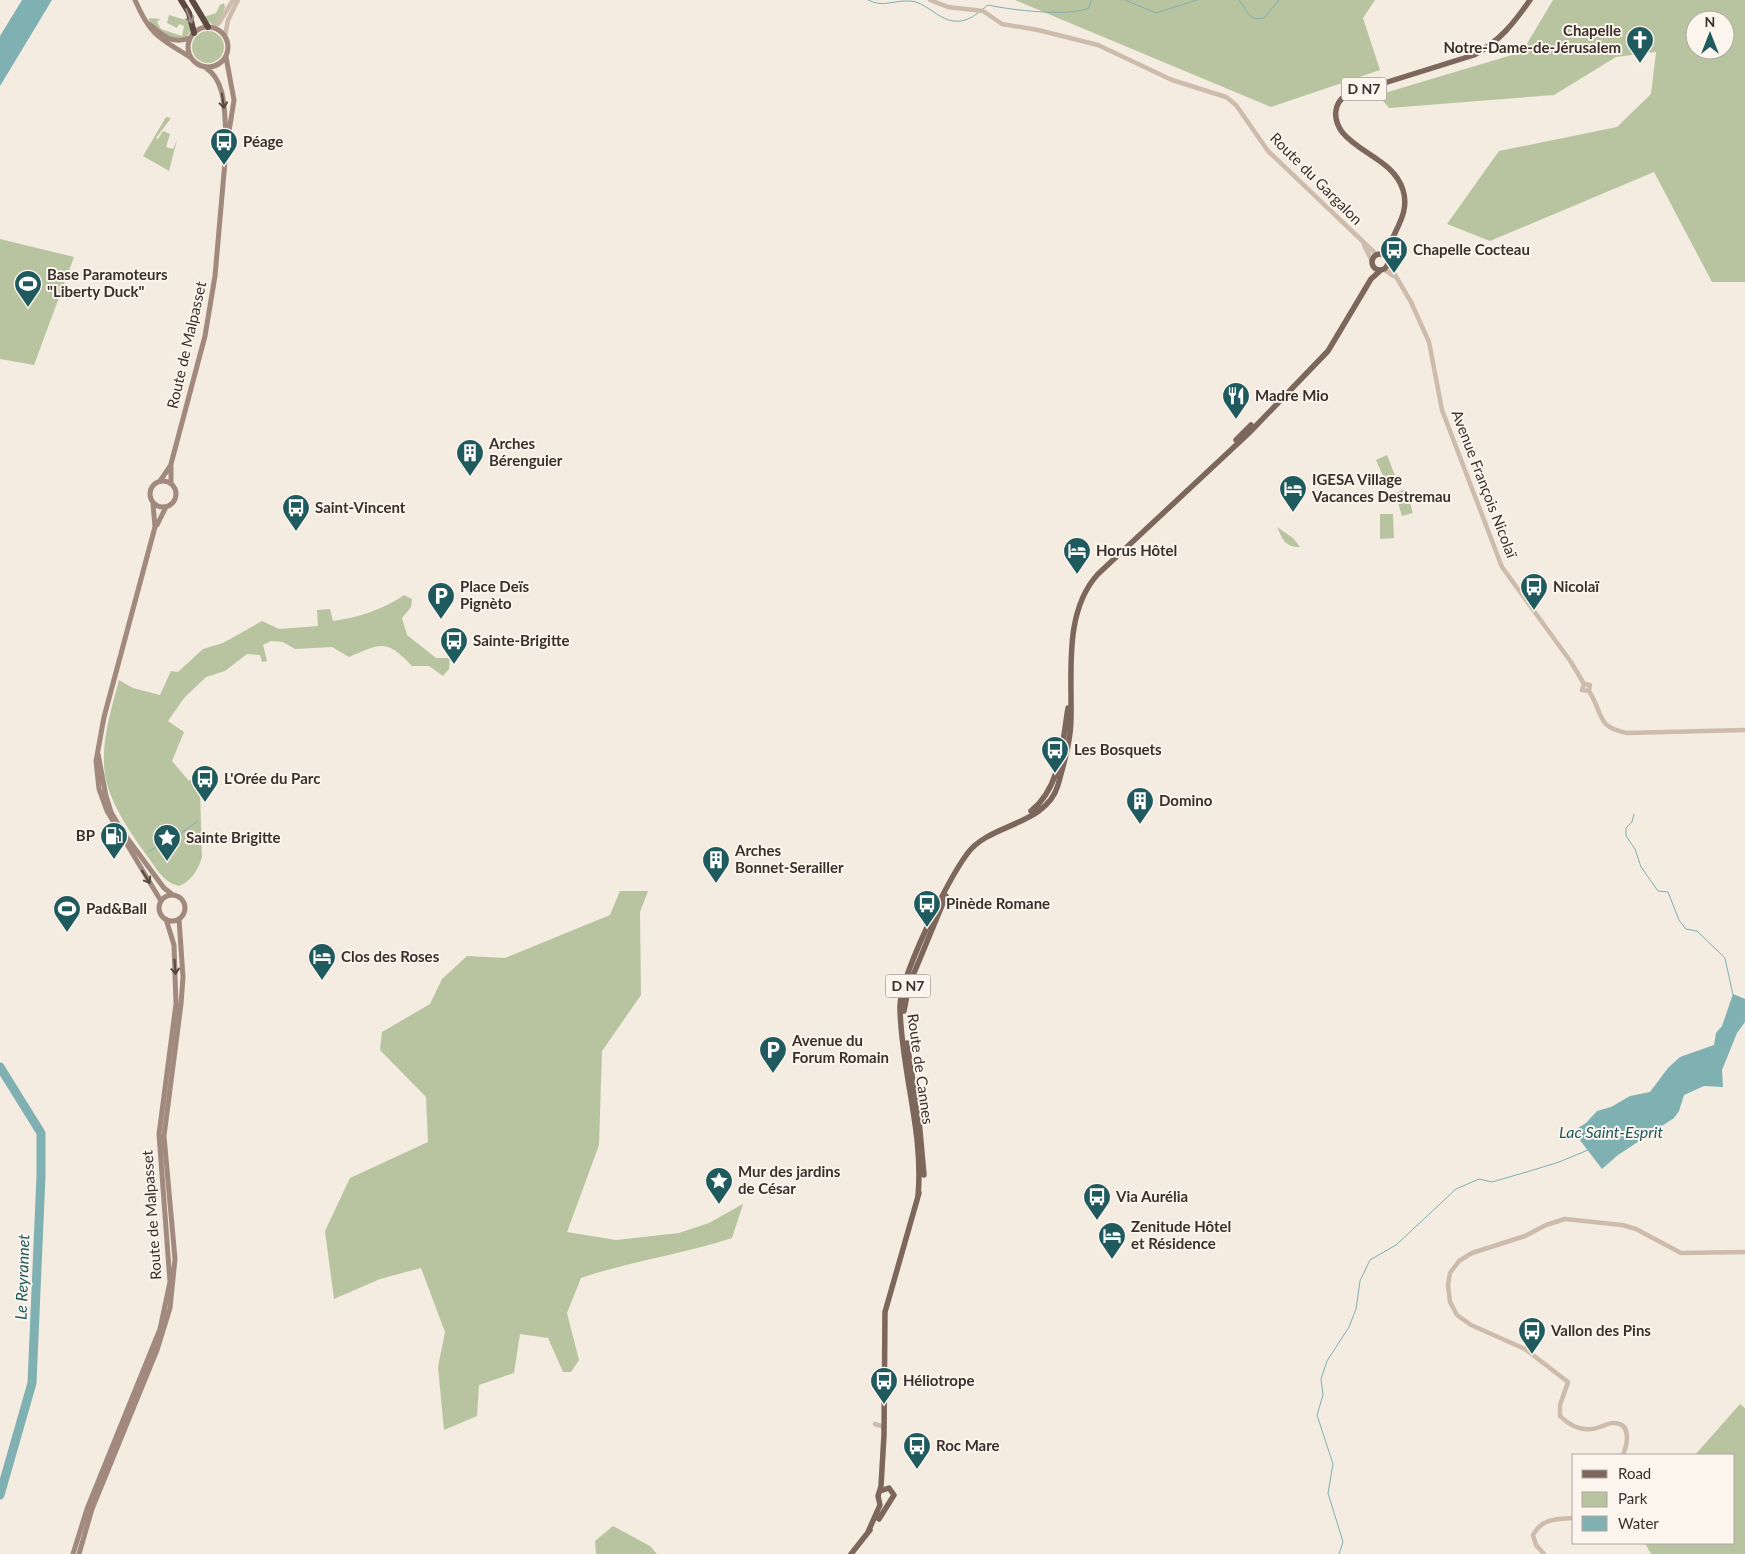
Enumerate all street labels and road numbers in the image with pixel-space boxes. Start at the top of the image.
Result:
road number: D N7 [1342,78,1386,100]
street label: Route du Gargalon [1267,129,1366,228]
street label: Route de Malpasset [163,279,210,410]
street label: Avenue François Nicolaï [1448,407,1522,561]
road number: D N7 [886,974,930,998]
street label: Route de Cannes [904,1012,938,1125]
street label: Route de Malpasset [137,1149,165,1280]

